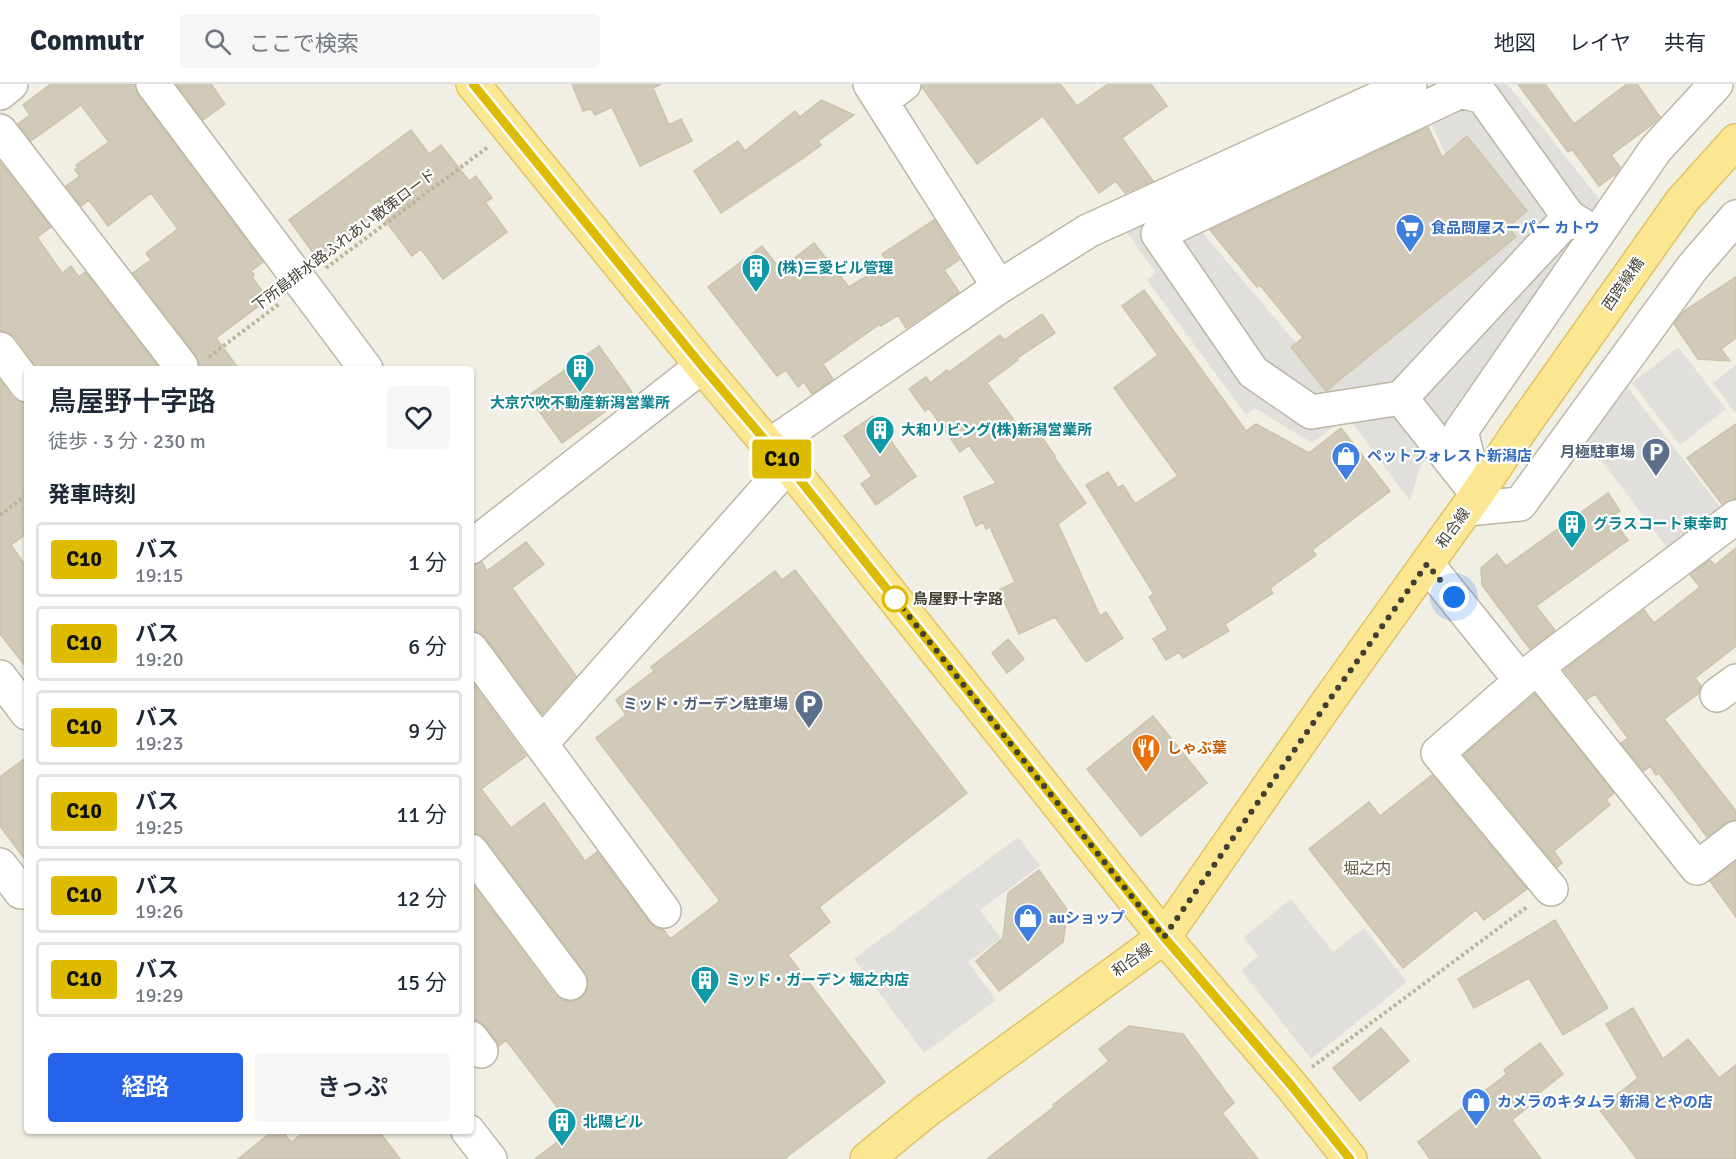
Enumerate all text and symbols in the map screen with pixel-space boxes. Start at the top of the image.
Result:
search box [180,14,600,68]
text: Commutr [30,24,144,58]
icon: search [201,25,234,58]
text: ここで検索 [249,30,359,57]
text: 地図 [1494,30,1536,56]
text: レイヤ [1569,30,1631,56]
text: 共有 [1664,30,1706,56]
street label: 下所島排水路ふれあい散策ロード [249,165,439,315]
supermarket icon: 食品問屋スーパー カトウ [1394,212,1426,254]
place label: 食品問屋スーパー カトウ [1431,219,1599,237]
building icon: (株)三愛ビル管理 [740,252,772,294]
street label: 西跨線橋 [1598,254,1648,314]
place label: (株)三愛ビル管理 [777,259,893,277]
building icon: 大京穴吹不動産新潟営業所 [564,352,596,394]
text: 鳥屋野十字路 [48,385,216,419]
button: heart [387,386,450,449]
place label: 大京穴吹不動産新潟営業所 [490,394,670,412]
building icon: 大和リビング(株)新潟営業所 [864,414,896,456]
place label: 大和リビング(株)新潟営業所 [901,421,1092,439]
text: 徒歩 · 3 分 · 230 m [48,429,206,454]
parking icon: 月極駐車場 [1640,436,1672,478]
line badge: C10 [748,440,816,478]
shop icon: ペットフォレスト新潟店 [1330,440,1362,482]
place label: 月極駐車場 [1560,443,1635,461]
text: C10 [764,446,800,472]
place label: ペットフォレスト新潟店 [1367,447,1532,465]
text: 発車時刻 [48,481,136,508]
street label: 和合線 [1432,505,1474,551]
building icon: グラスコート東幸町 [1556,508,1588,550]
place label: グラスコート東幸町 [1593,515,1728,533]
text: バス [135,536,179,563]
text: C10 [66,546,102,572]
text: 1 分 [408,549,447,576]
text: 19:15 [135,563,184,588]
your location [1439,582,1469,612]
marker: 鳥屋野十字路 [882,586,908,612]
place label: 鳥屋野十字路 [913,590,1003,608]
text: バス [135,620,179,647]
text: C10 [66,630,102,656]
text: 6 分 [408,633,447,660]
text: 19:20 [135,647,184,672]
parking icon: ミッド・ガーデン駐車場 [793,688,825,730]
place label: ミッド・ガーデン駐車場 [623,695,788,713]
text: バス [135,704,179,731]
text: C10 [66,714,102,740]
text: 9 分 [408,717,447,744]
text: 19:23 [135,731,184,756]
restaurant icon: しゃぶ葉 [1130,732,1162,774]
place label: しゃぶ葉 [1167,739,1227,757]
text: バス [135,788,179,815]
text: C10 [66,798,102,824]
text: 11 分 [396,801,447,828]
text: 19:25 [135,815,184,840]
district label: 堀之内 [1343,859,1391,879]
text: バス [135,872,179,899]
text: C10 [66,882,102,908]
text: 12 分 [396,885,447,912]
text: 19:26 [135,899,184,924]
shop icon: auショップ [1012,902,1044,944]
place label: auショップ [1049,909,1125,927]
street label: 和合線 [1109,939,1155,981]
text: バス [135,956,179,983]
building icon: ミッド・ガーデン 堀之内店 [689,964,721,1006]
text: C10 [66,966,102,992]
text: 15 分 [396,969,447,996]
place label: ミッド・ガーデン 堀之内店 [726,971,909,989]
text: 19:29 [135,983,184,1008]
button: 経路 [48,1053,243,1122]
button: きっぷ [255,1053,450,1122]
shop icon: カメラのキタムラ 新潟 とやの店 [1460,1086,1492,1128]
place label: カメラのキタムラ 新潟 とやの店 [1497,1093,1713,1111]
building icon: 北陽ビル [546,1106,578,1148]
place label: 北陽ビル [583,1113,643,1131]

